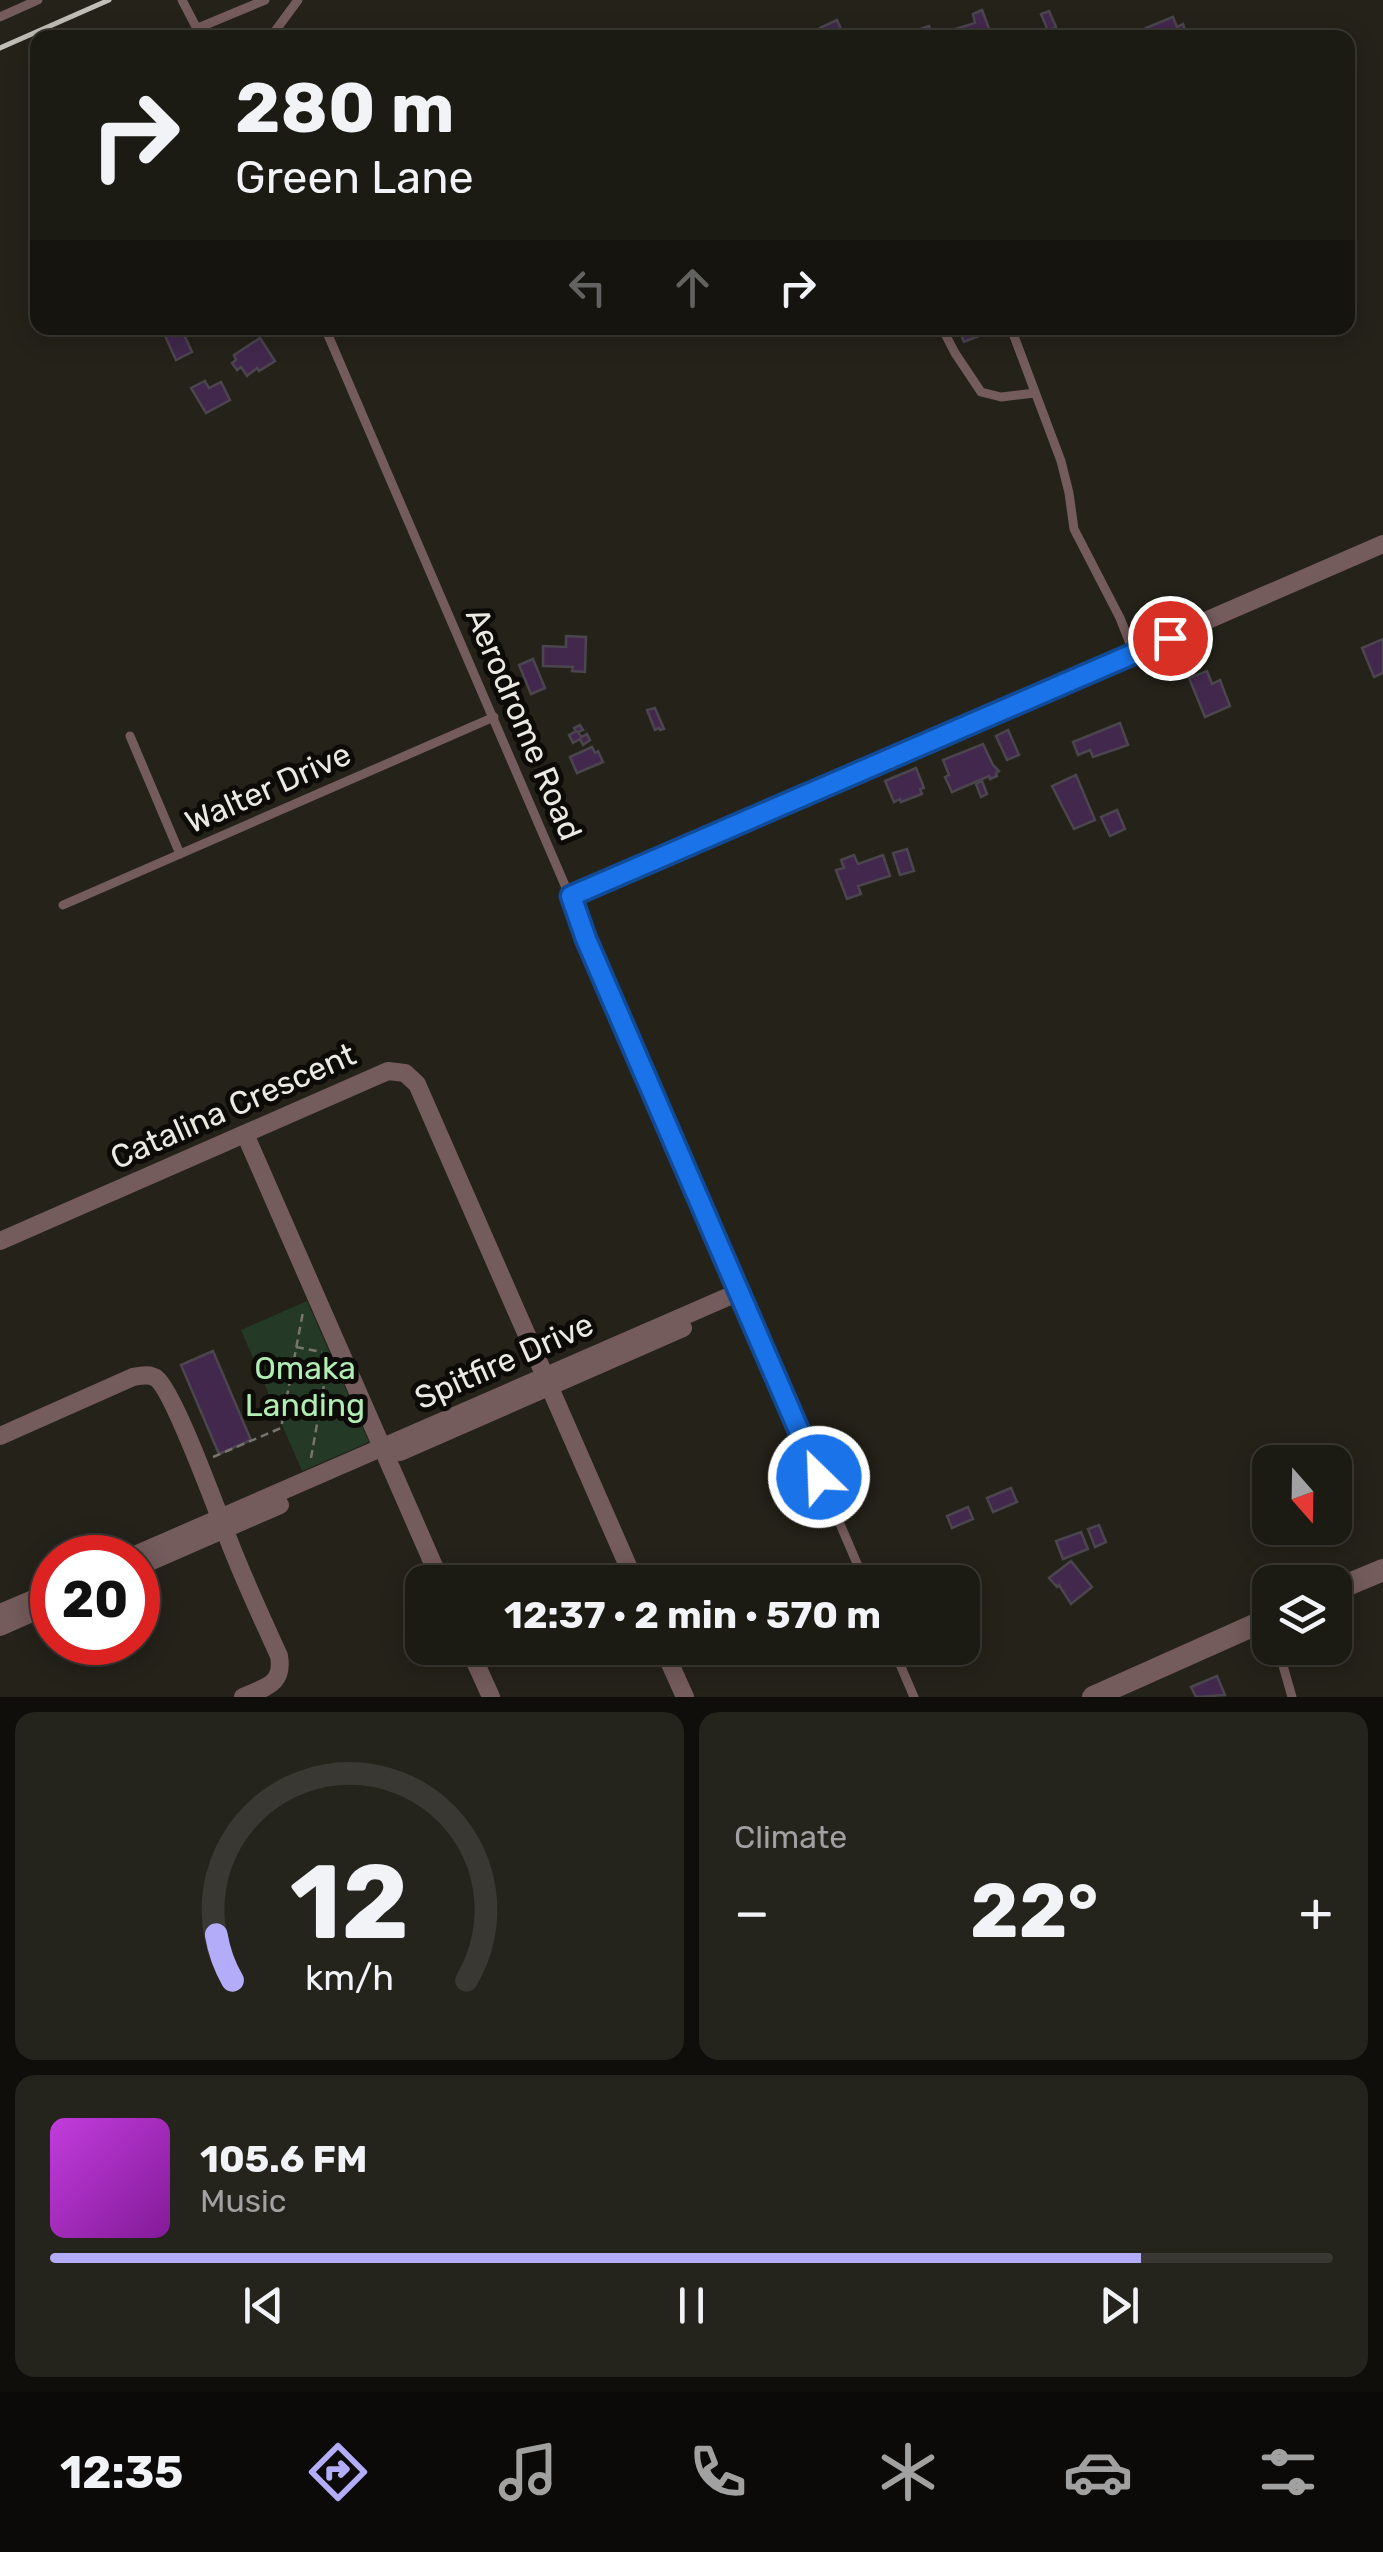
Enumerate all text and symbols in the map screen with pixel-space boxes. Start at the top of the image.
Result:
text: 280 m [235,67,455,150]
icon: right [70,70,200,200]
text: Green Lane [235,151,474,204]
icon: left [560,260,615,315]
icon: ahead [665,260,720,315]
icon: right [770,260,825,315]
pin [1128,596,1213,681]
street label: Aerodrome Road [458,602,590,846]
icon: arrive [1143,611,1198,666]
street label: Walter Drive [179,735,357,841]
street label: Catalina Crescent [105,1035,361,1177]
street label: Spitfire Drive [409,1305,599,1417]
park label: Omaka Landing [245,1349,365,1424]
position arrow [767,1425,871,1529]
north arrow [1252,1445,1352,1545]
map controls [1252,1445,1352,1665]
speed limit sign: 20 [30,1535,160,1665]
button: layers [1252,1565,1352,1665]
text: 12:37 · 2 min · 570 m [504,1592,881,1638]
text: Climate [734,1818,847,1856]
text: 12 [290,1841,409,1964]
text: 22° [970,1867,1098,1956]
text: − [734,1880,770,1945]
text: + [1299,1880,1333,1945]
text: km/h [305,1957,394,1999]
text: 105.6 FM [200,2136,368,2182]
text: Music [200,2182,286,2220]
icon: previous [236,2278,291,2333]
icon: pause [664,2278,719,2333]
icon: next [1092,2278,1147,2333]
icon: directions [303,2437,373,2507]
icon: music [493,2437,563,2507]
icon: phone [683,2437,753,2507]
icon: climate [873,2437,943,2507]
icon: car [1063,2437,1133,2507]
icon: filters [1253,2437,1323,2507]
text: 12:35 [60,2446,183,2499]

